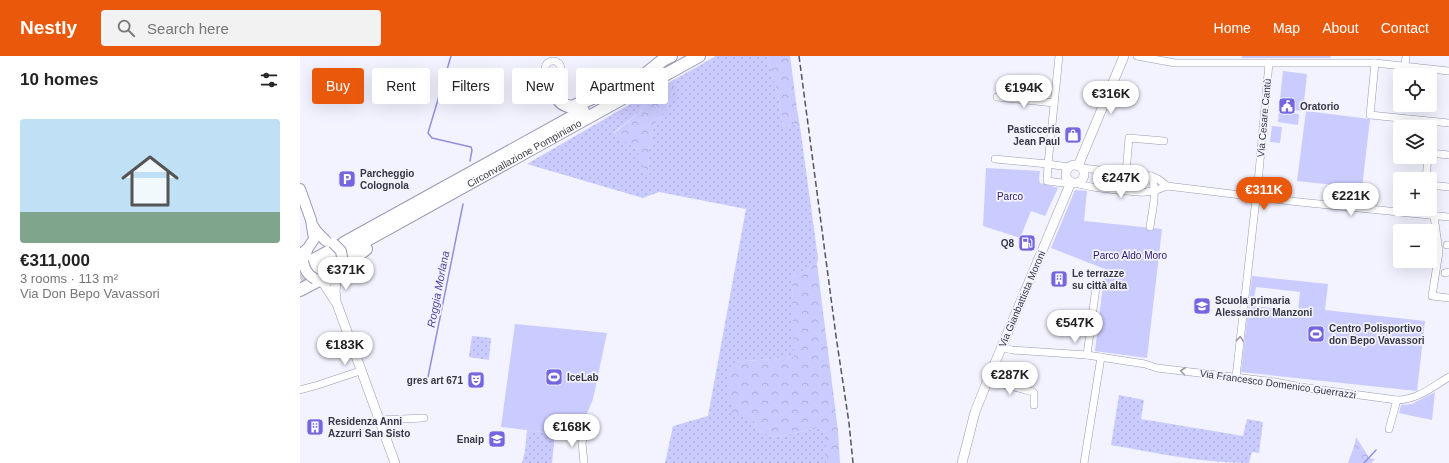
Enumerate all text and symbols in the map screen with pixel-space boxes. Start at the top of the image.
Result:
search box [101,10,381,46]
text: Nestly [20,17,77,38]
icon: search [115,17,137,39]
text: Search here [147,20,229,37]
text: Home [1214,20,1251,36]
text: Map [1273,20,1300,36]
text: About [1322,20,1359,36]
text: Contact [1381,20,1429,36]
chip: Buy [312,68,364,104]
chip: Rent [372,68,430,104]
chip: Filters [438,68,504,104]
chip: New [512,68,568,104]
chip: Apartment [576,68,668,104]
map controls [1393,68,1437,268]
button: locate [1393,68,1437,112]
icon: filters [258,69,280,91]
text: 10 homes [20,70,98,89]
pin: €194K [996,75,1052,109]
street label: Via Cesare Cantù [1255,78,1273,158]
text: €194K [1005,80,1043,95]
pin: €316K [1083,81,1139,115]
text: €316K [1092,86,1130,101]
public building icon: Oratorio [1277,96,1297,116]
place label: Oratorio [1300,101,1339,112]
street label: Circonvallazione Pompiniano [465,117,583,189]
button: layers [1393,120,1437,164]
place label: Pasticceria Jean Paul [1007,124,1060,147]
shop icon: Pasticceria Jean Paul [1063,125,1083,145]
icon: home [114,145,186,217]
pin: €247K [1093,165,1149,199]
place label: Parcheggio Colognola [360,168,414,191]
parking icon: Parcheggio Colognola [337,169,357,189]
text: €247K [1102,170,1140,185]
button: + [1393,172,1437,216]
pin: €311K [1236,177,1292,211]
text: €311K [1245,182,1283,197]
pin: €221K [1323,183,1379,217]
text: €221K [1332,188,1370,203]
park label: Parco [997,191,1023,202]
button: − [1393,224,1437,268]
fuel station icon: Q8 [1017,233,1037,253]
place label: Q8 [1001,238,1014,249]
street label: Via Gianbattista Moroni [997,249,1047,349]
water label: Roggia Morlana [425,250,451,328]
park label: Parco Aldo Moro [1093,250,1167,261]
text: €311,000 [20,251,90,270]
pin: €371K [318,257,374,291]
text: €371K [327,262,365,277]
place label: Le terrazze su città alta [1072,268,1127,291]
building icon: Le terrazze su città alta [1049,269,1069,289]
text: 3 rooms · 113 m² [20,271,118,286]
text: Via Don Bepo Vavassori [20,286,160,301]
place label: Scuola primaria Alessandro Manzoni [1215,295,1312,318]
school or university icon: Scuola primaria Alessandro Manzoni [1192,296,1212,316]
pin: €547K [1047,310,1103,344]
text: €547K [1056,315,1094,330]
place label: Centro Polisportivo don Bepo Vavassori [1329,323,1425,346]
sports icon: Centro Polisportivo don Bepo Vavassori [1306,324,1326,344]
pin: €183K [317,332,373,366]
one-way arrow [1236,335,1245,342]
text: €183K [326,337,364,352]
pin: €287K [982,362,1038,396]
sports icon: IceLab [544,367,564,387]
text: €287K [991,367,1029,382]
one-way arrow [1180,367,1186,376]
street label: Via Francesco Domenico Guerrazzi [1199,368,1357,400]
theatre icon: gres art 671 [466,370,486,390]
place label: IceLab [567,372,599,383]
place label: gres art 671 [407,375,463,386]
pin: €168K [544,414,600,448]
place label: Residenza Anni Azzurri San Sisto [328,416,410,439]
building icon: Residenza Anni Azzurri San Sisto [305,417,325,437]
text: €168K [553,419,591,434]
school or university icon: Enaip [487,429,507,449]
place label: Enaip [457,434,484,445]

